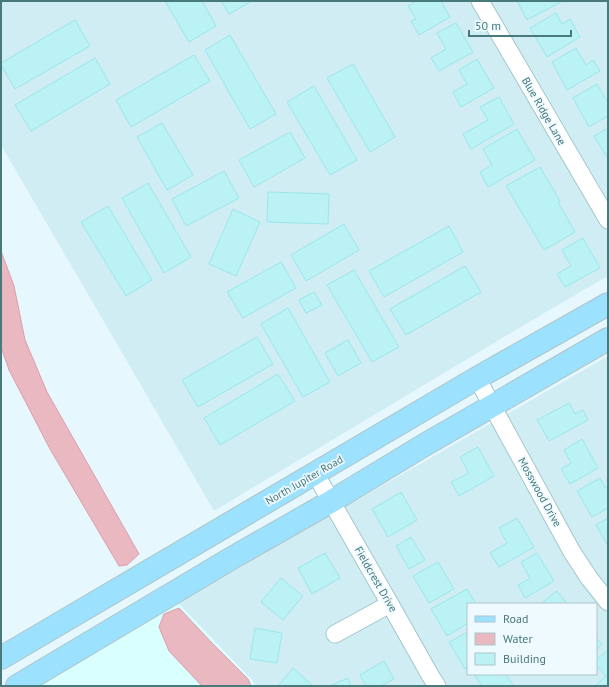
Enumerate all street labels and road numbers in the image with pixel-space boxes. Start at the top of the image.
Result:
street label: Blue Ridge Lane [519,74,569,148]
street label: North Jupiter Road [263,452,345,508]
street label: Mosswood Drive [515,455,565,529]
street label: Fieldcrest Drive [352,544,401,615]

